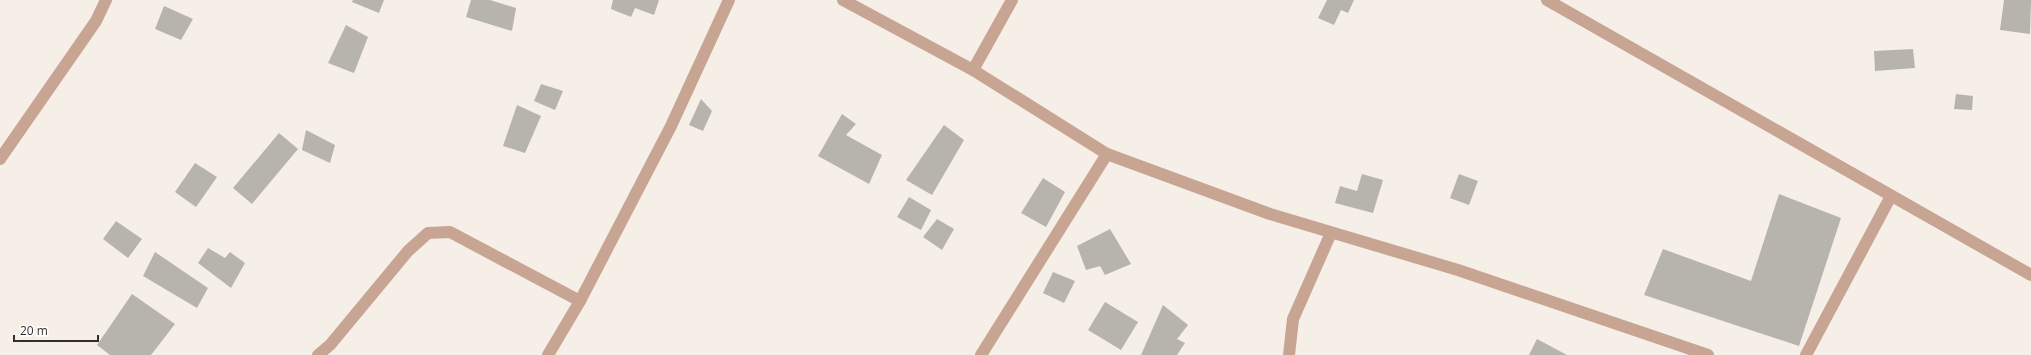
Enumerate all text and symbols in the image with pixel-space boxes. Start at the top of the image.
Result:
scale bar [14,317,98,343]
text: 20 m [20,322,48,339]

